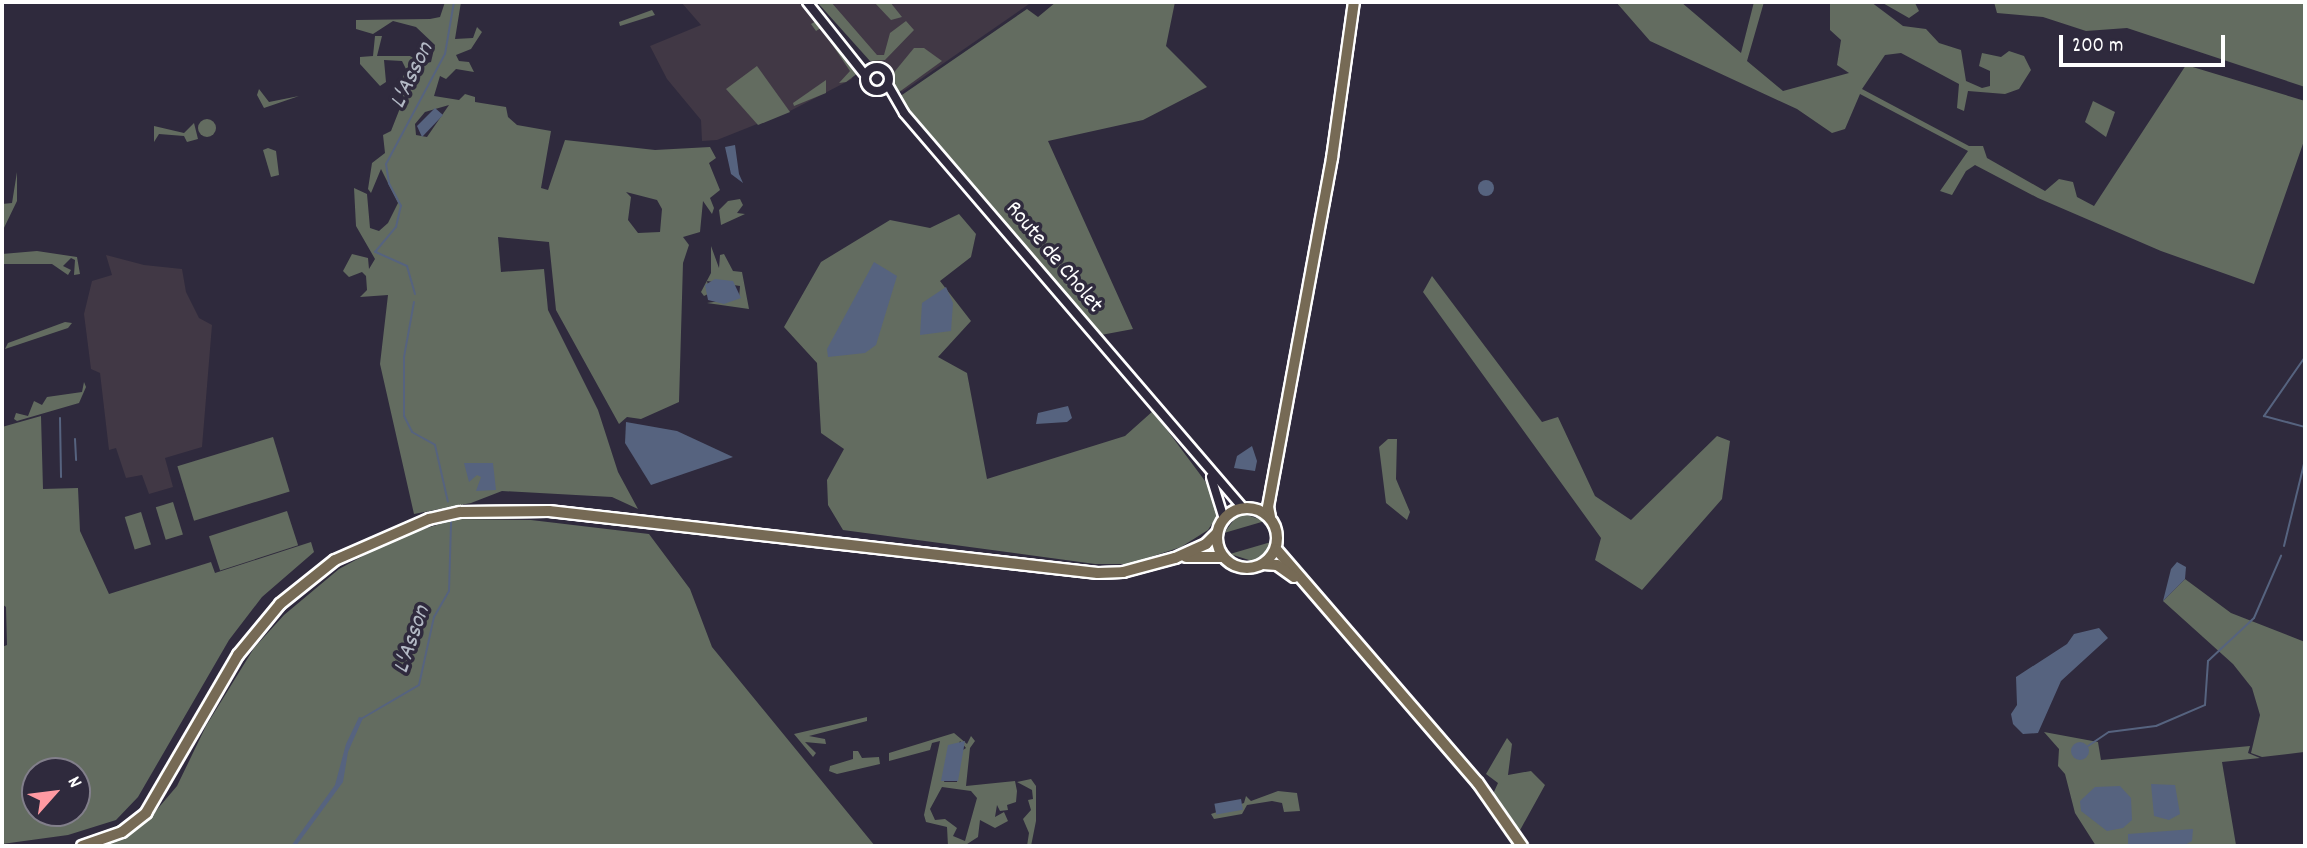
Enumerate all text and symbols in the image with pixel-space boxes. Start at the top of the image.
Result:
scale bar [2062,21,2228,65]
text: 200 m [2072,32,2123,62]
water label: L'Asson [385,38,441,114]
street label: Route de Cholet [998,196,1108,320]
water label: L'Asson [388,602,438,678]
north arrow [21,757,91,827]
text: N [59,772,87,793]

